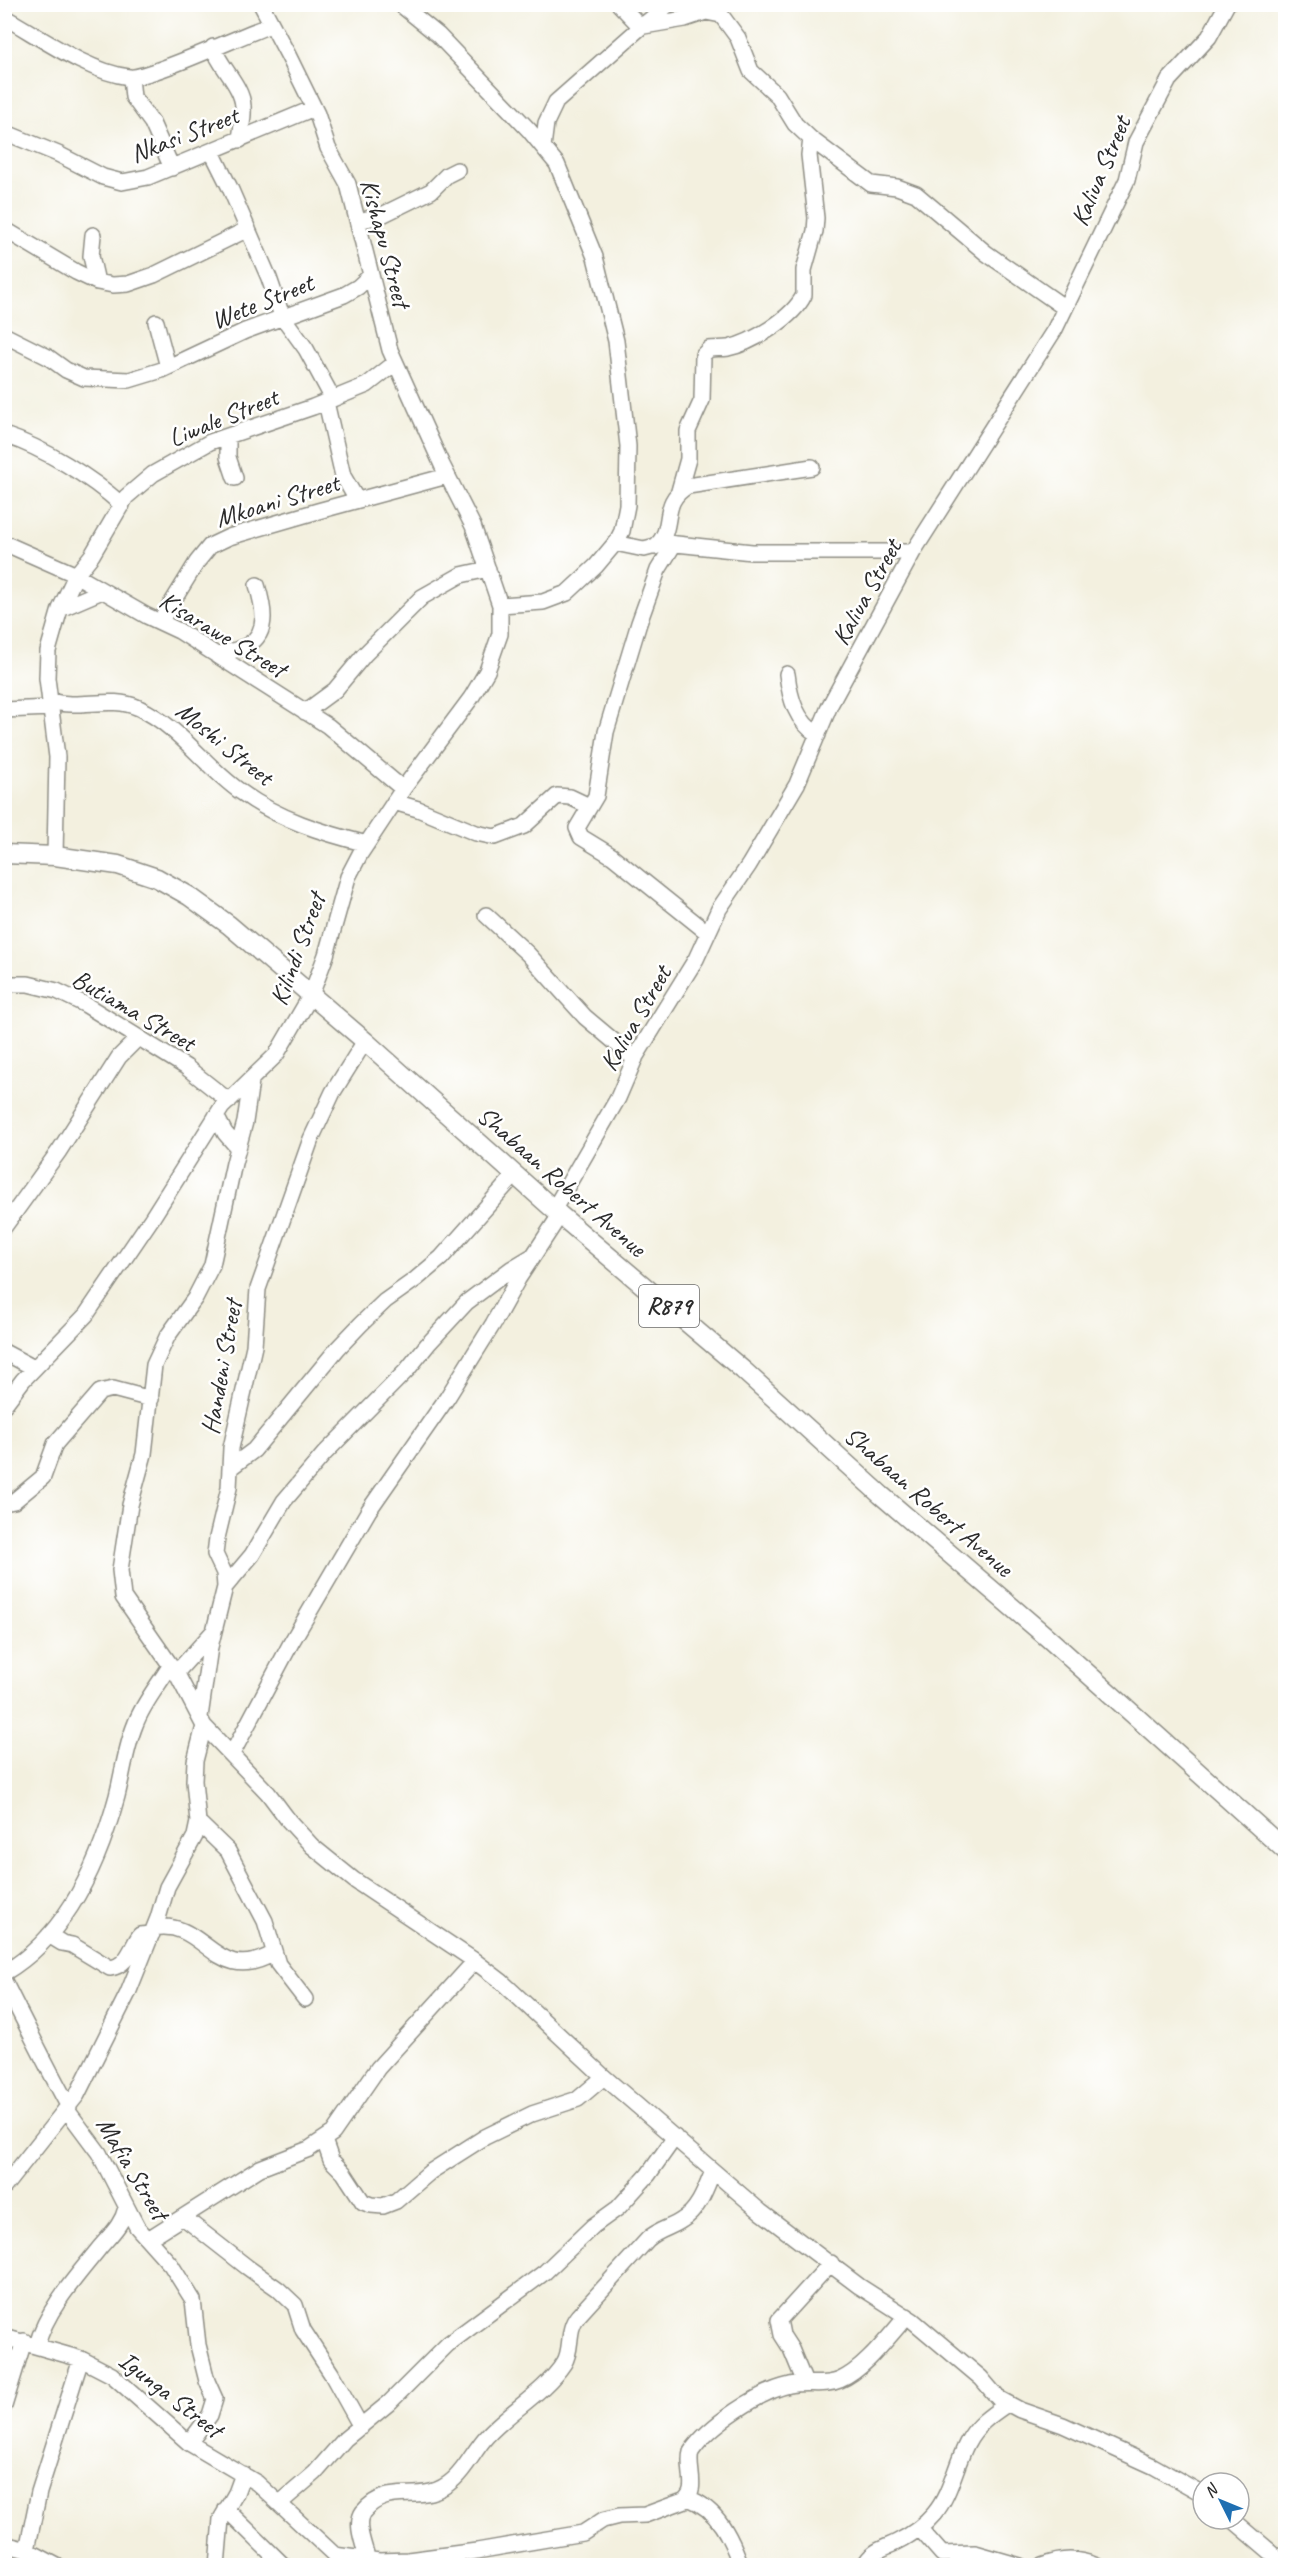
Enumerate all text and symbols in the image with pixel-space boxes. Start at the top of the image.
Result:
street label: Nkasi Street [125,98,245,170]
street label: Kaliua Street [1063,109,1139,231]
street label: Kishapu Street [353,175,419,314]
street label: Wete Street [206,265,320,337]
street label: Liwale Street [164,380,285,454]
street label: Mkoani Street [211,465,345,535]
street label: Kaliua Street [824,531,910,651]
street label: Kisarawe Street [153,584,295,687]
street label: Moshi Street [169,694,282,794]
street label: Kilindi Street [262,885,334,1010]
street label: Kaliua Street [592,958,680,1077]
street label: Butiama Street [66,962,203,1060]
street label: Shabaan Robert Avenue [470,1099,654,1265]
road number: R879 [639,1285,699,1327]
street label: Handeni Street [193,1294,250,1437]
street label: Shabaan Robert Avenue [837,1419,1021,1585]
street label: Mafia Street [89,2111,178,2229]
street label: Igunga Street [112,2343,232,2447]
north arrow [1191,2471,1251,2531]
text: N [1200,2479,1224,2502]

